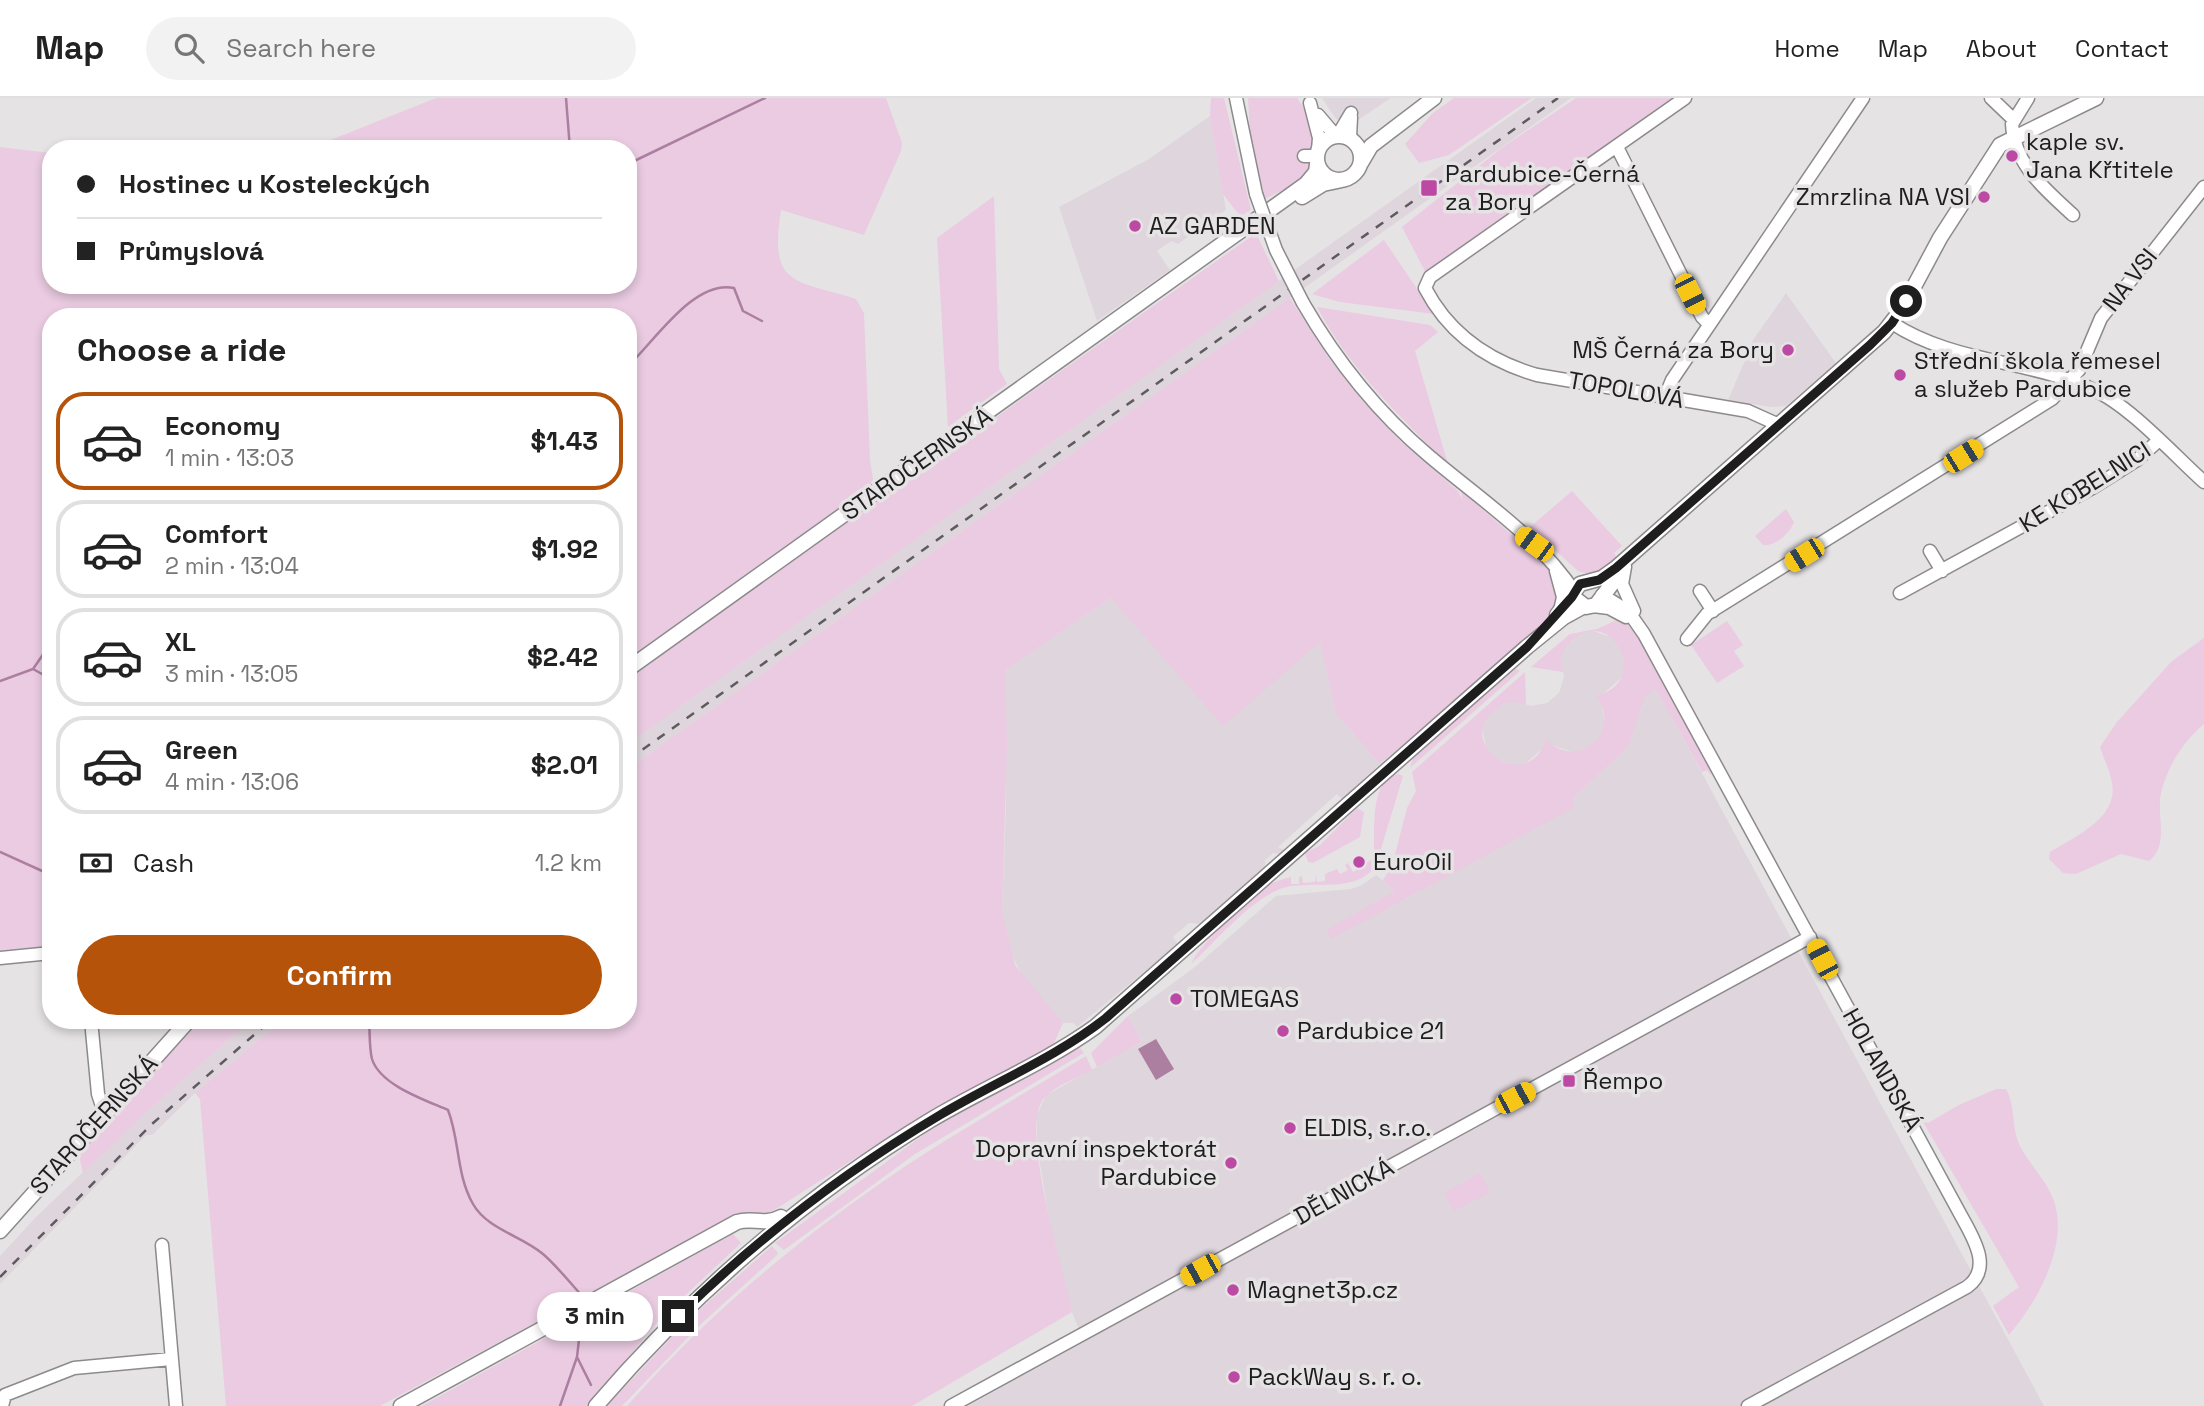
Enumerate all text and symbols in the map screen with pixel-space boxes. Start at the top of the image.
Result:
search box [146,17,636,80]
text: Map [35,27,104,69]
icon: search [170,29,208,67]
text: Search here [226,31,376,65]
text: Home [1774,33,1840,64]
text: Map [1878,33,1928,64]
text: About [1966,33,2037,64]
text: Contact [2075,33,2169,64]
place label: kaple sv. Jana Křtitele [2026,126,2174,185]
marker: kaple sv. Jana Křtitele [2004,148,2020,164]
place label: Pardubice-Černá za Bory [1445,158,1640,217]
text: Hostinec u Kosteleckých [119,167,430,201]
marker: Pardubice-Černá za Bory [1419,178,1439,198]
place label: Zmrzlina NA VSI [1796,181,1970,212]
marker: Zmrzlina NA VSI [1976,189,1992,205]
place label: AZ GARDEN [1149,210,1276,241]
marker: AZ GARDEN [1127,218,1143,234]
text: Průmyslová [119,234,264,268]
street label: NA VSI [2095,242,2164,318]
car [1672,271,1709,317]
route start [1890,285,1922,317]
text: Choose a ride [77,330,287,370]
place label: MŠ Černá za Bory [1572,334,1774,365]
marker: MŠ Černá za Bory [1780,342,1796,358]
place label: Střední škola řemesel a služeb Pardubice [1914,345,2161,404]
street label: TOPOLOVÁ [1566,364,1686,415]
marker: Střední škola řemesel a služeb Pardubice [1892,367,1908,383]
street label: STAROČERNSKÁ [835,400,998,527]
text: Economy [165,409,281,443]
icon: car [81,410,144,473]
text: $1.43 [530,424,598,458]
street label: KE KOBELNICI [2013,434,2156,539]
car [1940,436,1987,476]
text: 1 min · 13:03 [165,443,294,473]
text: Comfort [165,517,268,551]
icon: car [81,518,144,581]
car [1511,523,1558,565]
text: $1.92 [531,532,598,566]
car [1781,535,1828,575]
text: 2 min · 13:04 [165,551,299,581]
text: XL [165,625,196,659]
icon: car [81,626,144,689]
text: $2.42 [527,640,598,674]
text: 3 min · 13:05 [165,659,298,689]
text: Green [165,733,238,767]
icon: car [81,734,144,797]
text: $2.01 [531,748,598,782]
text: 4 min · 13:06 [165,767,299,797]
icon: cash [77,844,115,882]
text: Cash [133,846,194,880]
place label: EuroOil [1373,846,1452,877]
text: 1.2 km [535,848,602,878]
marker: EuroOil [1351,854,1367,870]
button: Confirm [77,935,602,1015]
car [1803,936,1842,982]
place label: TOMEGAS [1190,983,1299,1014]
marker: TOMEGAS [1168,991,1184,1007]
street label: HOLANDSKÁ [1836,1003,1929,1137]
place label: Pardubice 21 [1297,1015,1444,1046]
marker: Pardubice 21 [1275,1023,1291,1039]
street label: STAROČERNSKÁ [23,1048,164,1201]
place label: Řempo [1583,1065,1663,1096]
marker: Řempo [1561,1073,1577,1089]
car [1492,1079,1539,1117]
place label: ELDIS, s.r.o. [1304,1112,1431,1143]
marker: ELDIS, s.r.o. [1282,1120,1298,1136]
place label: Dopravní inspektorát Pardubice [975,1133,1217,1192]
street label: DĚLNICKÁ [1288,1151,1399,1232]
marker: Dopravní inspektorát Pardubice [1223,1155,1239,1171]
car [1177,1251,1224,1289]
place label: Magnet3p.cz [1247,1274,1398,1305]
marker: Magnet3p.cz [1225,1282,1241,1298]
callout: 3 min [538,1292,654,1340]
route end [662,1300,694,1332]
text: 3 min [565,1301,625,1331]
place label: PackWay s. r. o. [1248,1361,1422,1392]
marker: PackWay s. r. o. [1226,1369,1242,1385]

